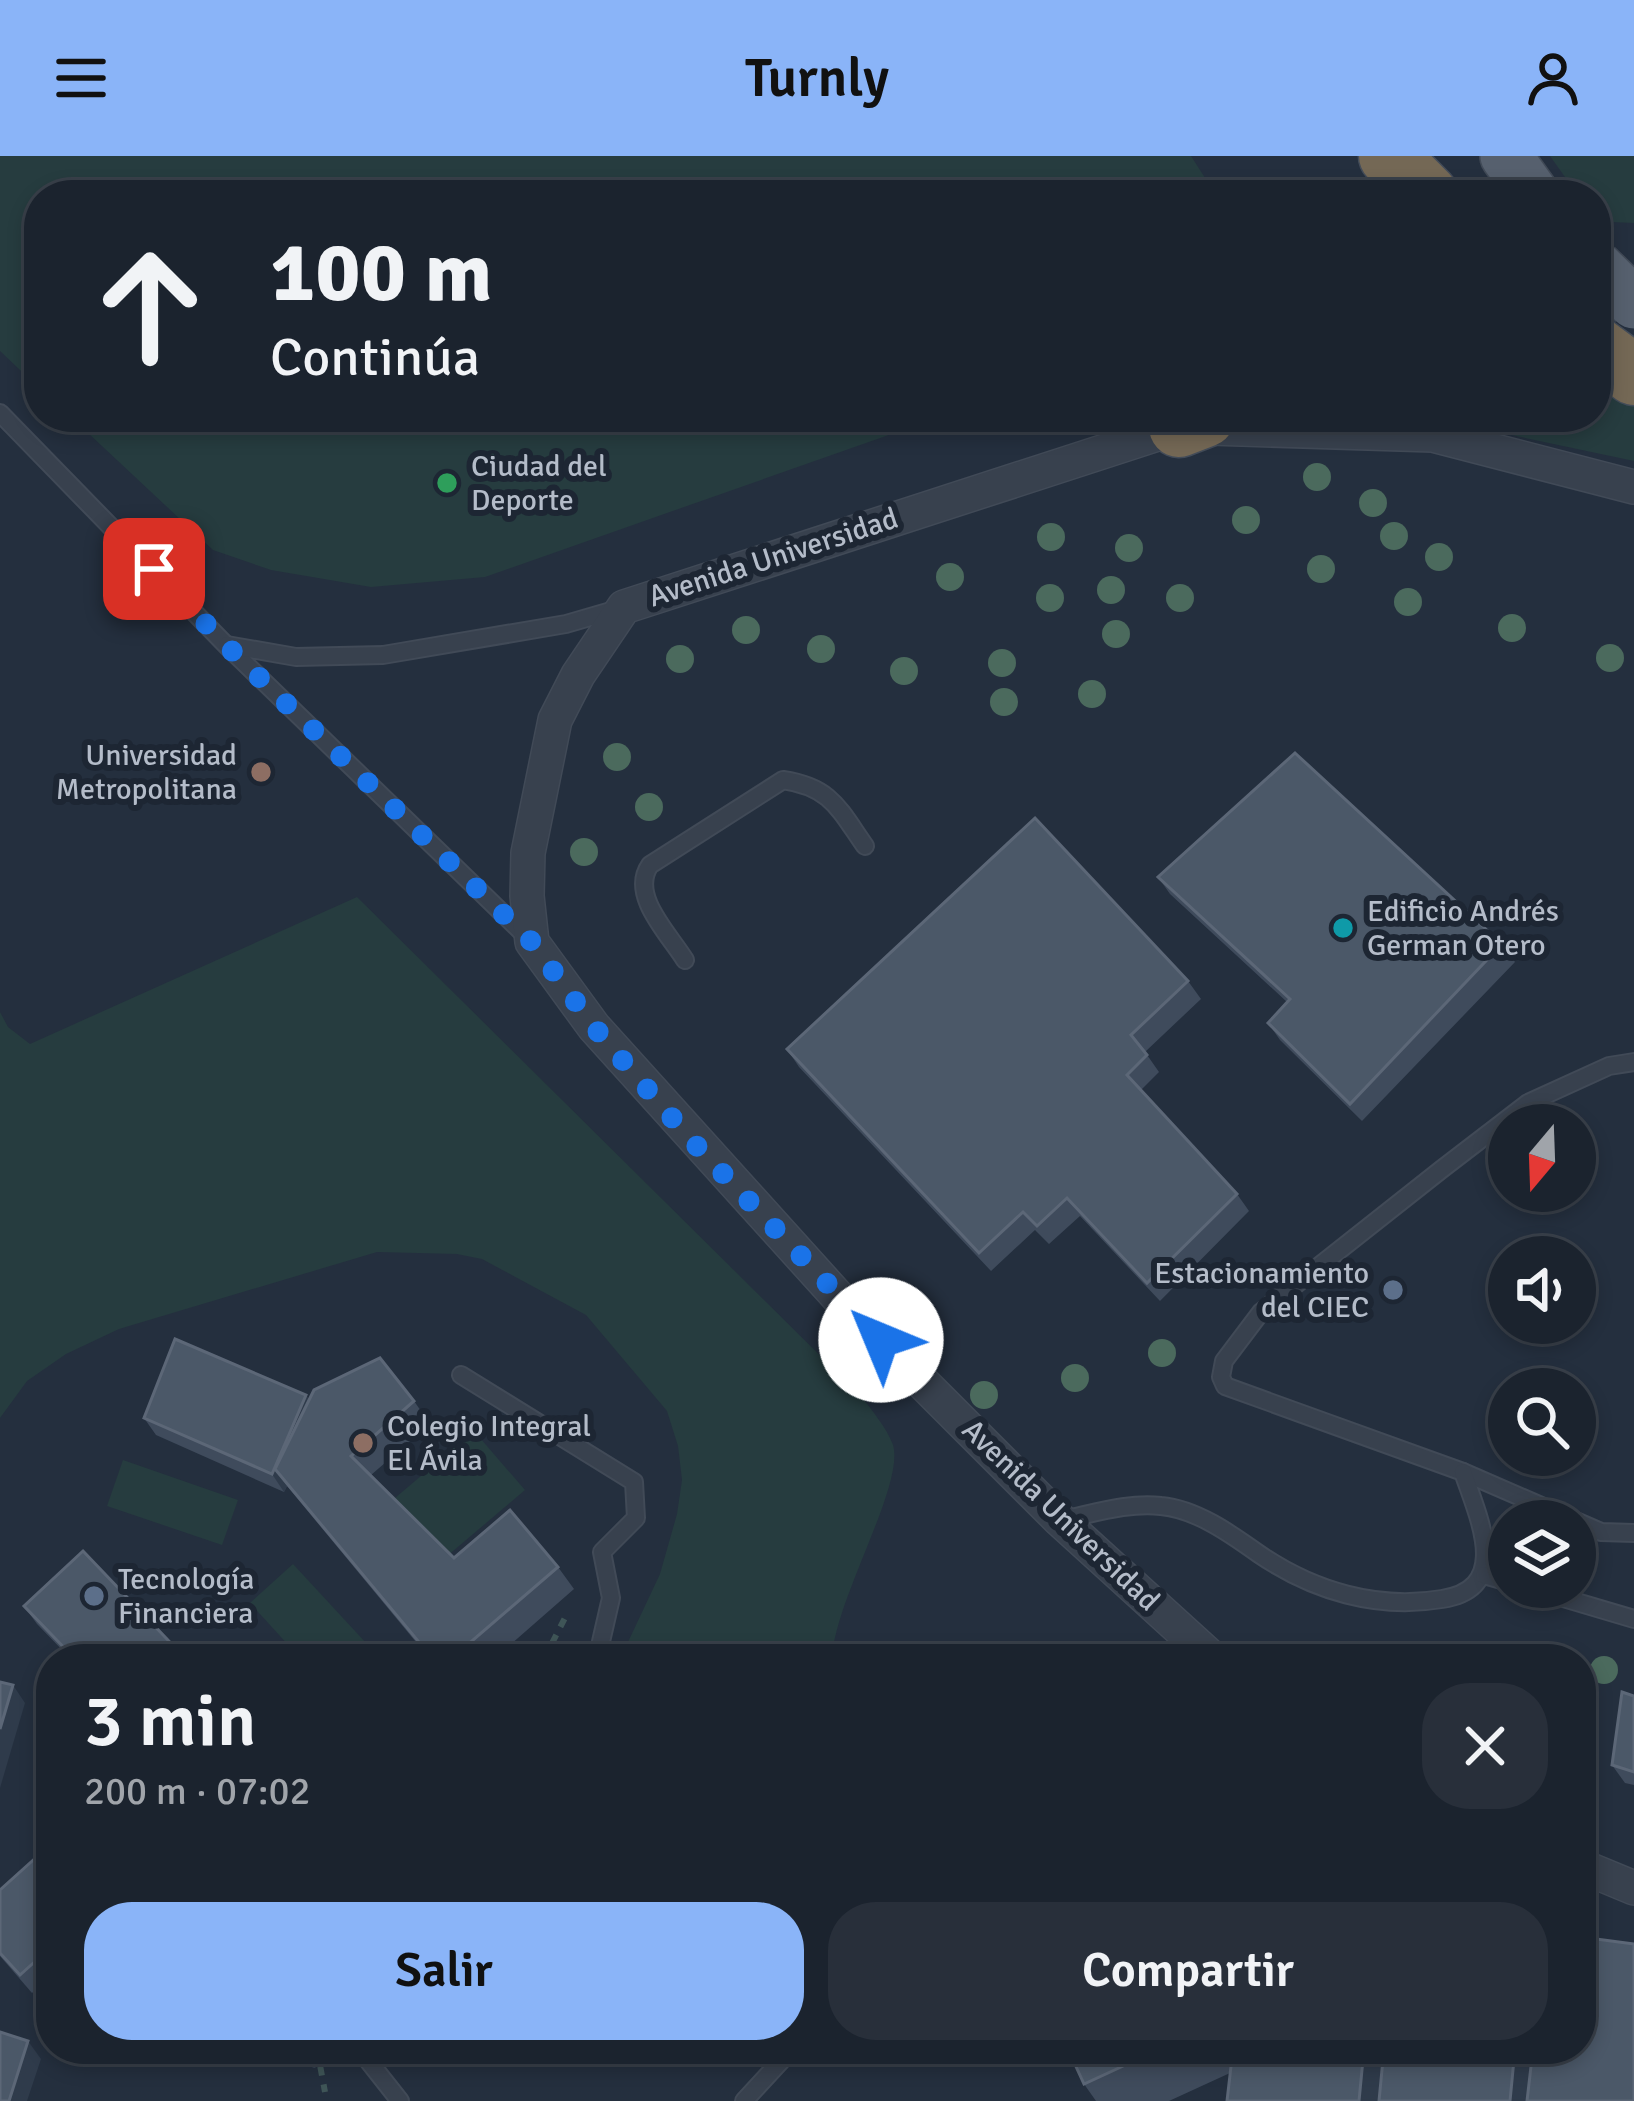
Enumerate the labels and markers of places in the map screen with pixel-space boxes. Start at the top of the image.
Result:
place label: Ciudad del Deporte [471,448,607,519]
marker: Ciudad del Deporte [434,470,460,496]
pin [103,518,205,620]
place label: Universidad Metropolitana [56,737,237,808]
marker: Universidad Metropolitana [248,759,274,785]
place label: Edificio Andrés German Otero [1367,893,1559,964]
marker: Edificio Andrés German Otero [1330,915,1356,941]
place label: Estacionamiento del CIEC [1154,1255,1369,1326]
marker: Estacionamiento del CIEC [1380,1277,1406,1303]
place label: Colegio Integral El Ávila [387,1408,591,1479]
marker: Colegio Integral El Ávila [350,1430,376,1456]
place label: Tecnología Financiera [118,1561,255,1632]
marker: Tecnología Financiera [81,1583,107,1609]

